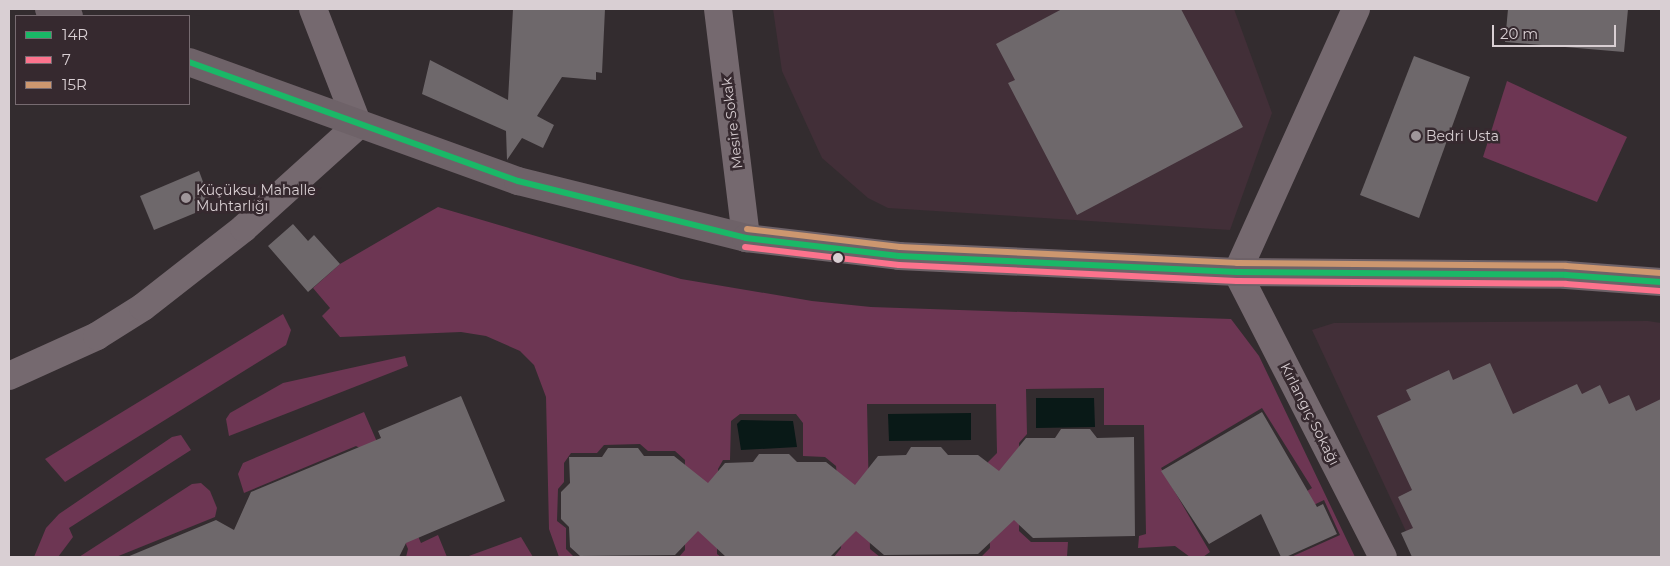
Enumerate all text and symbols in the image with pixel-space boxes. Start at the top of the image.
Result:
legend [15,15,190,105]
scale bar [1495,15,1619,47]
text: 20 m [1500,24,1538,43]
text: 14R [62,25,88,44]
text: 7 [62,50,71,69]
text: 15R [62,75,87,94]
street label: Mesire Sokak [718,76,746,170]
place label: Bedri Usta [1426,128,1499,144]
marker: Bedri Usta [1410,130,1422,142]
place label: Küçüksu Mahalle Muhtarlığı [196,182,316,214]
marker: Küçüksu Mahalle Muhtarlığı [180,192,192,204]
unlabelled marker [833,253,843,263]
street label: Kırlangıç Sokağı [1277,360,1343,468]

